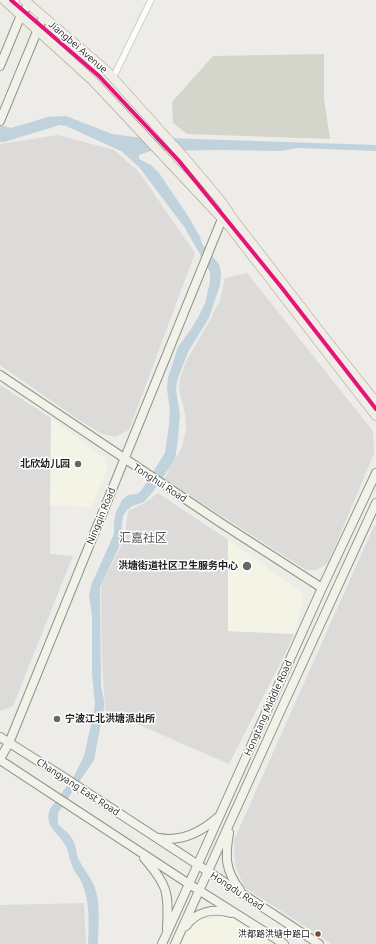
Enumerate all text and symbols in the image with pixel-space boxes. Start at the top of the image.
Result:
street label: Jiangbei Avenue [46,18,110,76]
place label: 北欣幼儿园 [20,458,70,470]
marker: 北欣幼儿园 [73,459,83,469]
street label: Tonghui Road [131,461,189,505]
street label: Ningqin Road [84,486,118,546]
district label: 汇嘉社区 [119,531,167,545]
place label: 洪塘街道社区卫生服务中心 [118,560,238,572]
marker: 洪塘街道社区卫生服务中心 [241,560,253,572]
street label: Hongtang Middle Road [241,658,295,758]
place label: 宁波江北洪塘派出所 [65,713,155,725]
marker: 宁波江北洪塘派出所 [52,714,62,724]
street label: Changyang East Road [34,756,122,818]
street label: Hongdu Road [208,869,266,913]
place label: 洪都路洪塘中路口 [238,929,310,939]
marker: 洪都路洪塘中路口 [313,929,323,939]

